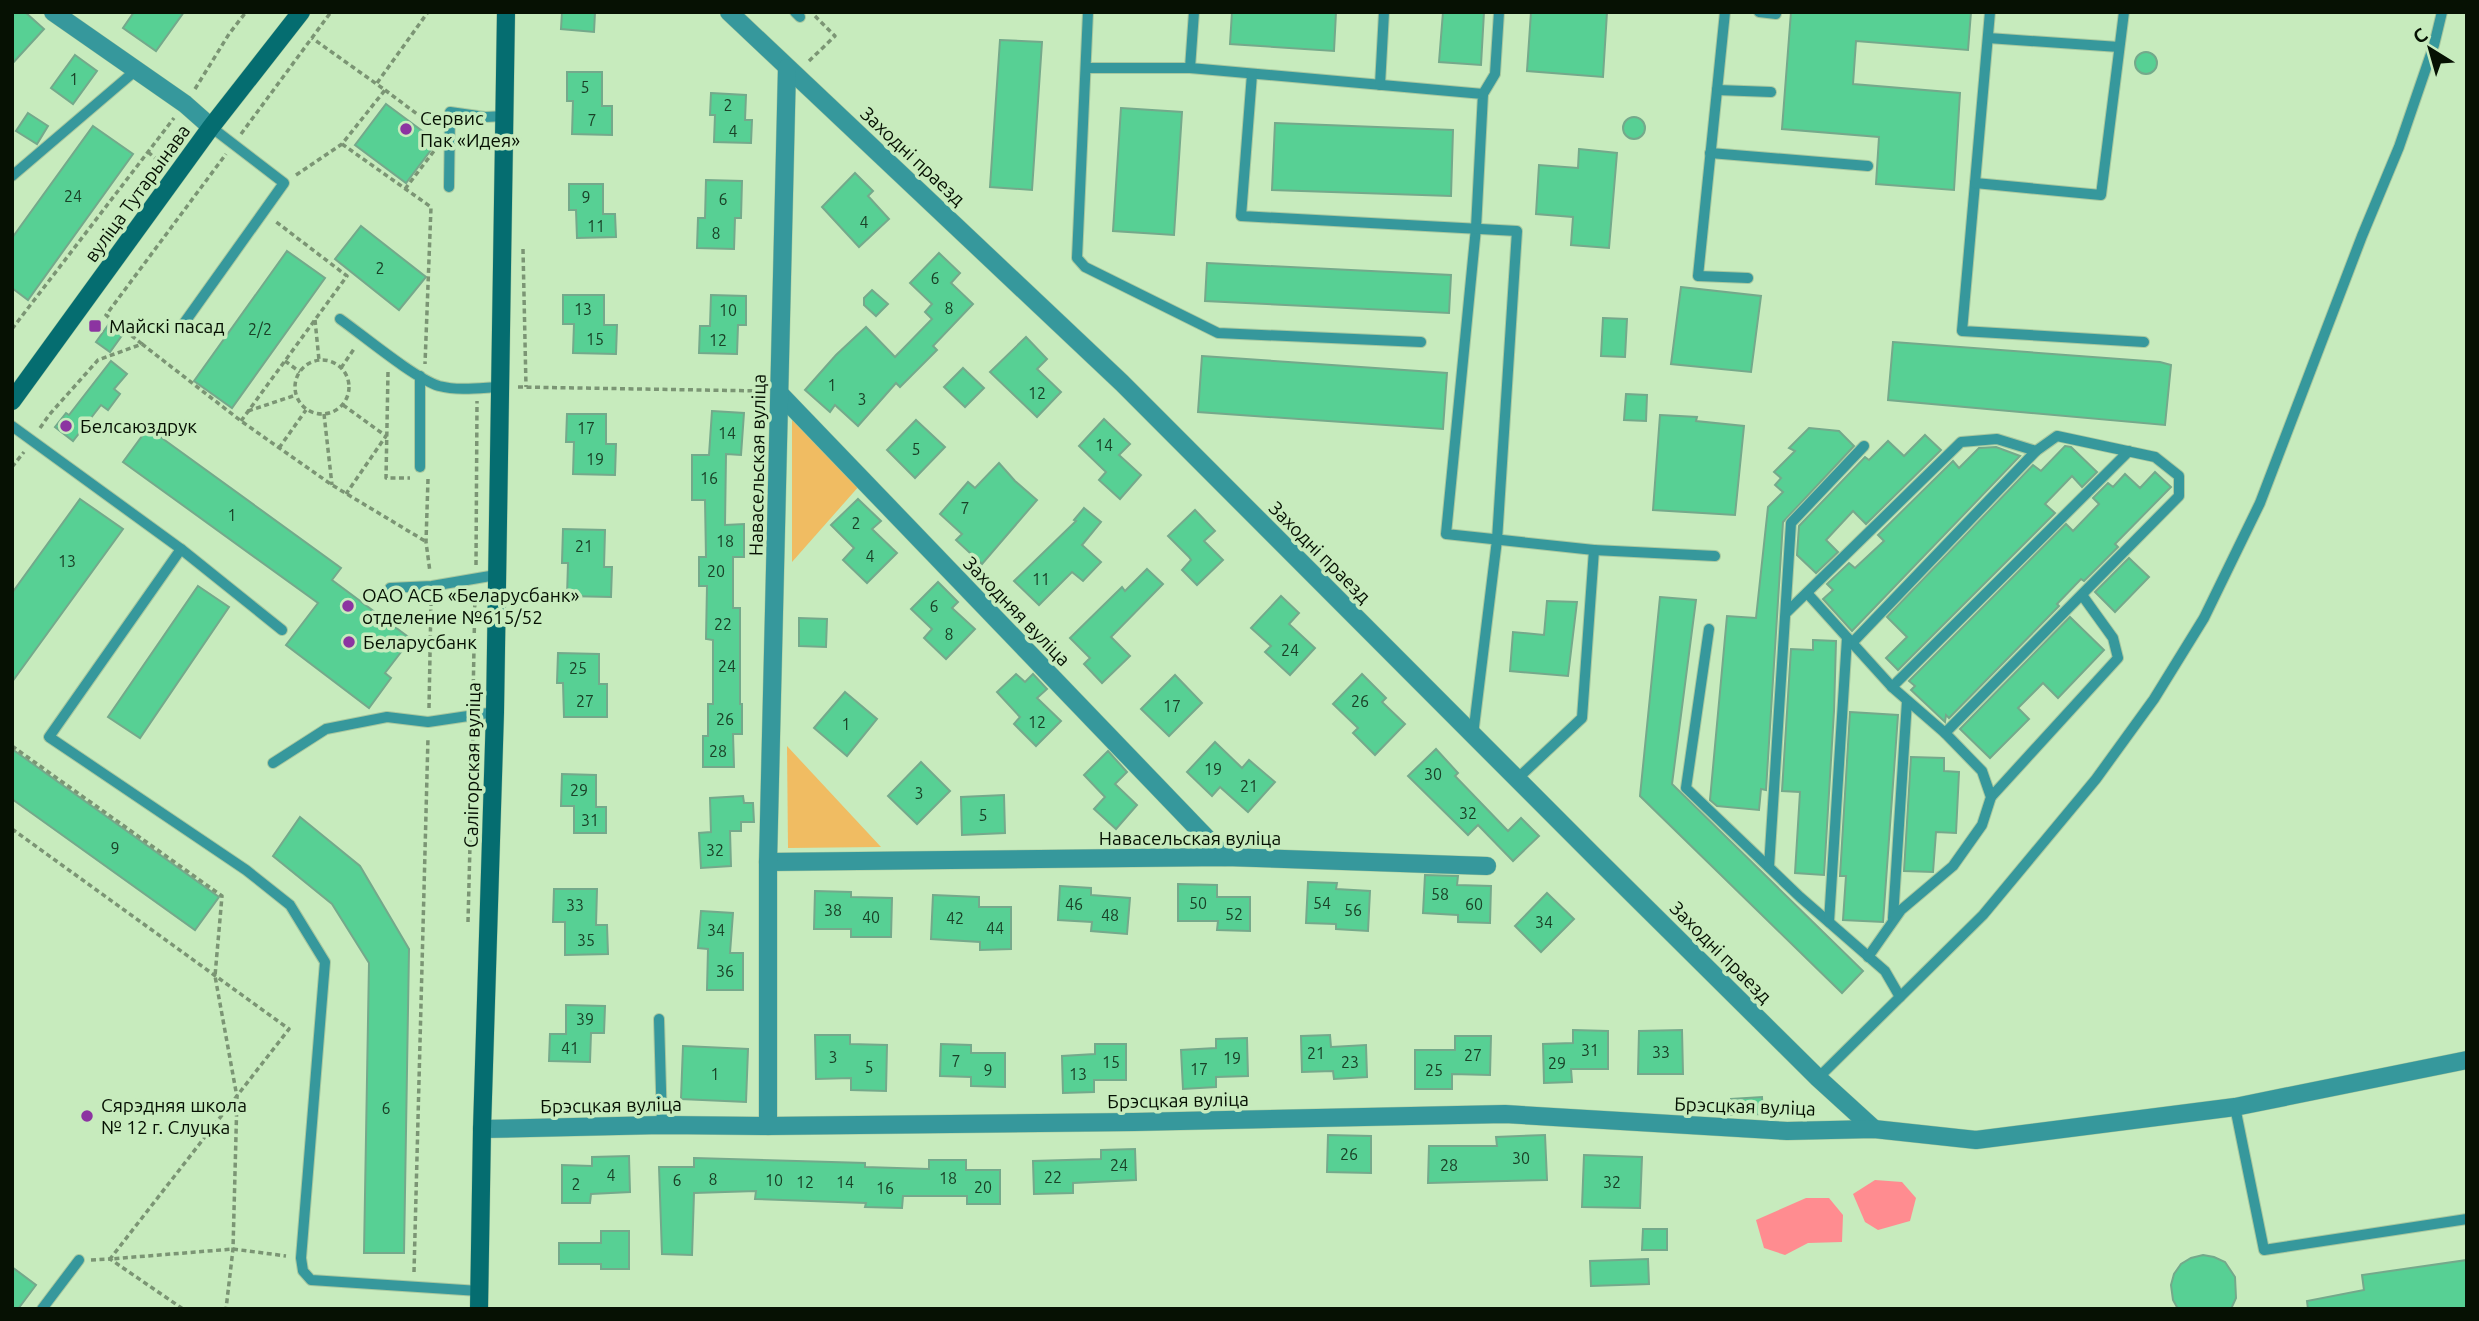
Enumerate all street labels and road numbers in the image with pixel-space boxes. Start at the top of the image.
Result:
street label: Заходні праезд [856,102,970,210]
street label: вуліца Тутарынава [80,120,194,266]
street label: Навасельская вуліца [744,374,770,556]
street label: Заходні праезд [1265,497,1375,607]
street label: Заходняя вуліца [959,552,1075,670]
street label: Салігорская вуліца [460,682,484,848]
street label: Навасельская вуліца [1099,827,1281,849]
street label: Заходні праезд [1666,897,1776,1007]
street label: Брэсцкая вуліца [1107,1088,1249,1112]
street label: Брэсцкая вуліца [540,1093,682,1117]
street label: Брэсцкая вуліца [1674,1093,1816,1119]

